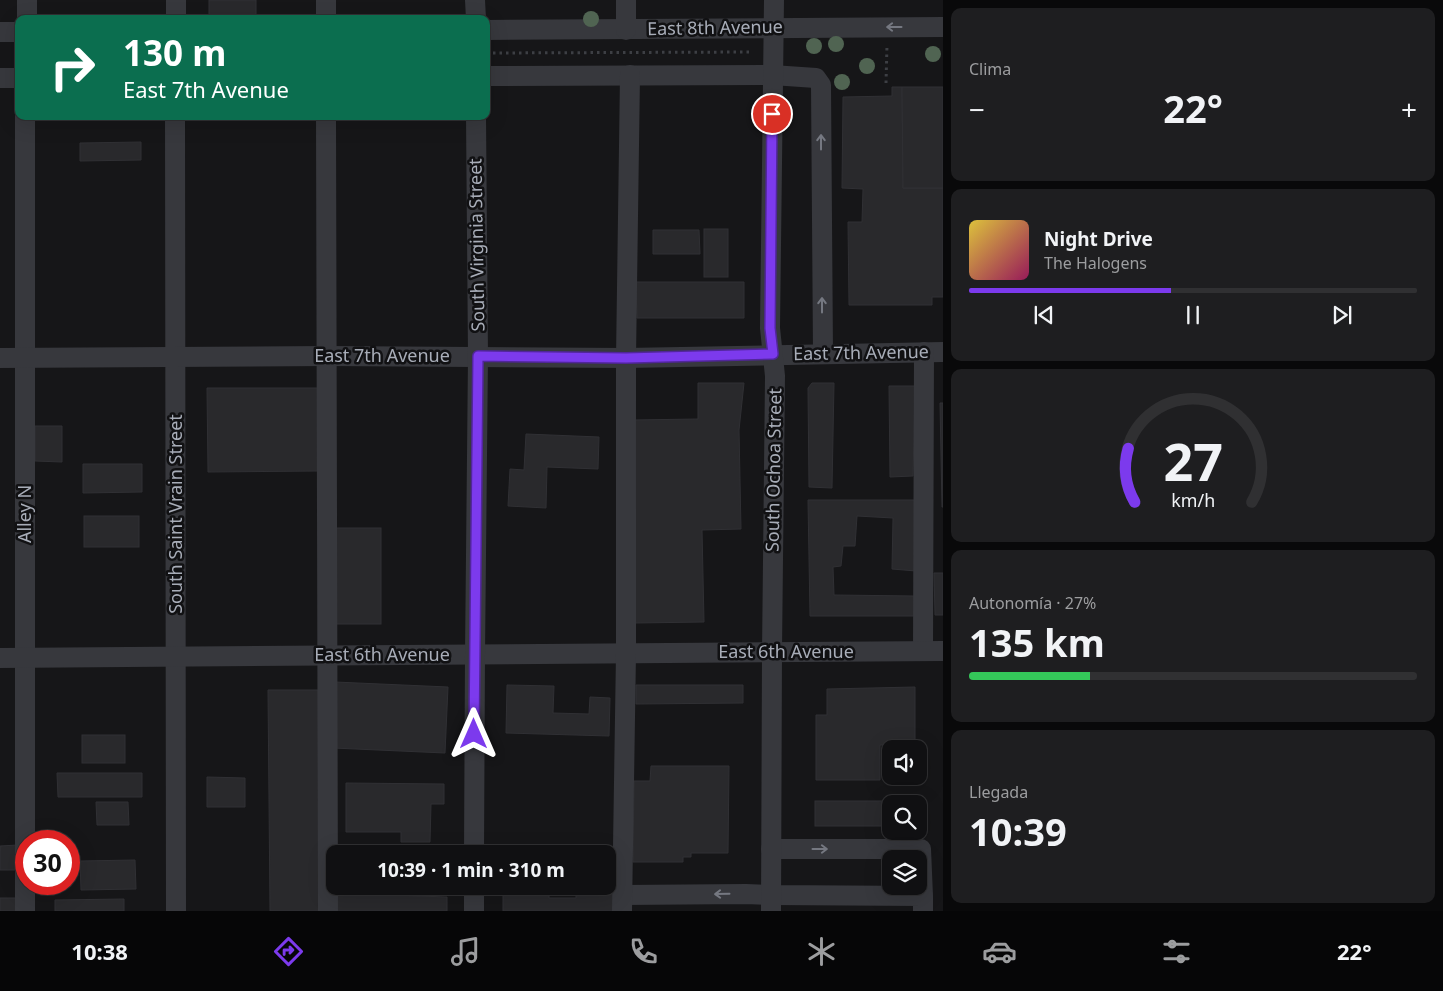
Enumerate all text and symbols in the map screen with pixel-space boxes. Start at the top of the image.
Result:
street label: East 8th Avenue [647,14,783,40]
one-way arrow [887,22,903,32]
text: 130 m [123,29,226,76]
icon: right [40,35,105,100]
text: Clima [969,58,1011,80]
text: East 7th Avenue [123,74,289,104]
text: 22° [1163,82,1223,134]
text: − [969,90,985,128]
text: + [1401,90,1417,128]
pin [751,93,793,135]
icon: arrive [758,100,786,128]
one-way arrow [816,134,826,150]
street label: South Virginia Street [462,158,490,332]
text: Night Drive [1044,226,1153,252]
text: The Halogens [1044,252,1147,274]
one-way arrow [817,297,827,313]
icon: previous [1030,301,1058,329]
icon: pause [1179,301,1207,329]
icon: next [1328,301,1356,329]
street label: East 7th Avenue [793,339,929,365]
street label: East 7th Avenue [314,343,450,367]
street label: South Ochoa Street [760,387,786,552]
street label: South Saint Vrain Street [163,414,187,614]
text: 27 [1163,425,1223,496]
street label: Alley N [12,485,36,543]
text: km/h [1171,488,1215,512]
text: Autonomía · 27% [969,592,1096,614]
text: 135 km [969,616,1105,668]
street label: East 6th Avenue [718,639,854,663]
street label: East 6th Avenue [314,642,450,666]
position arrow [447,707,499,759]
map controls [882,740,927,895]
button: sound [882,740,927,785]
text: Llegada [969,781,1028,803]
button: search [882,795,927,840]
text: 10:39 [969,805,1067,857]
speed limit sign: 30 [15,830,80,895]
one-way arrow [811,844,827,854]
button: layers [882,850,927,895]
text: 10:39 · 1 min · 310 m [377,857,565,883]
one-way arrow [715,889,731,899]
icon: directions [271,934,306,969]
icon: music [448,934,483,969]
icon: phone [626,934,661,969]
icon: climate [804,934,839,969]
icon: car [982,934,1017,969]
icon: filters [1159,934,1194,969]
text: 10:38 [71,936,128,966]
text: 22° [1337,936,1372,966]

